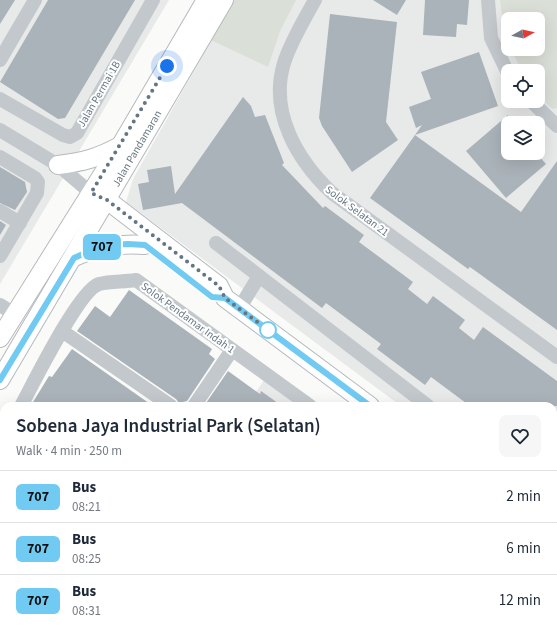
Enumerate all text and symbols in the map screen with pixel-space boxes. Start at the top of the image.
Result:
north arrow [501,12,545,56]
map controls [501,12,545,160]
your location [157,56,177,76]
street label: Jalan Permai 1B [74,58,124,130]
button: locate [501,64,545,108]
street label: Jalan Pandamaran [108,107,165,189]
button: layers [501,116,545,160]
street label: Solok Selatan 21 [322,182,392,240]
line badge: 707 [79,234,125,260]
text: 707 [91,237,113,257]
street label: Solok Pendamar Indah 1 [138,279,238,357]
unlabelled marker [259,321,277,339]
text: Sobena Jaya Industrial Park (Selatan) [16,413,321,440]
button: heart [499,415,541,457]
text: Walk · 4 min · 250 m [16,442,122,460]
text: Bus [72,477,96,498]
text: 2 min [506,486,541,507]
text: 707 [27,487,49,507]
text: 08:21 [72,498,101,516]
text: Bus [72,529,96,550]
text: 6 min [506,538,541,559]
text: 707 [27,539,49,559]
text: 08:25 [72,550,101,568]
text: Bus [72,581,96,602]
text: 12 min [499,590,541,611]
text: 707 [27,591,49,611]
text: 08:31 [72,602,101,620]

